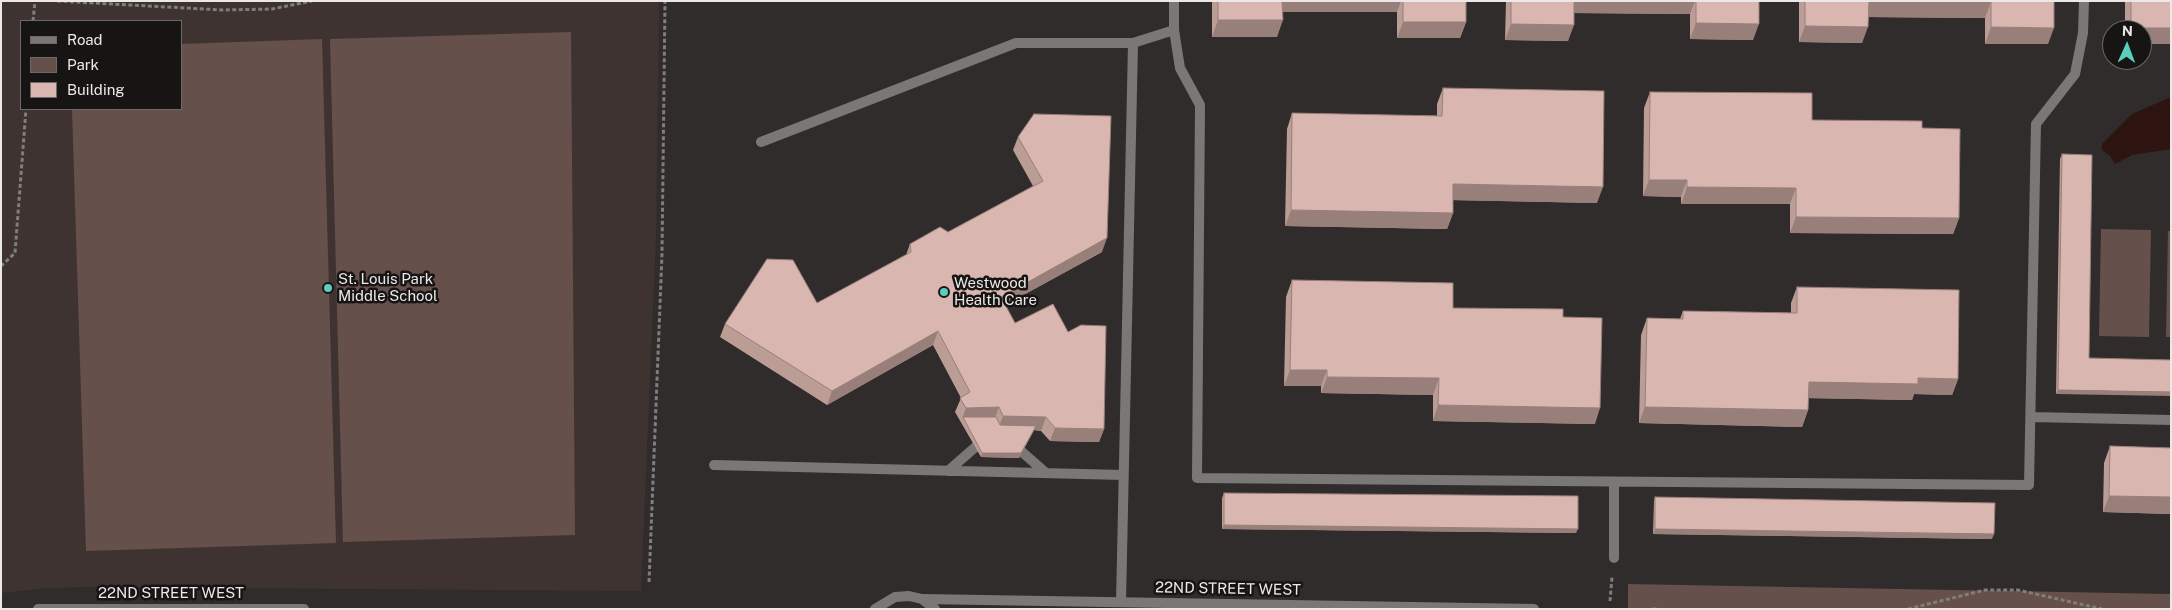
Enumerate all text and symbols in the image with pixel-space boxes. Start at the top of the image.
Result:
legend [20,20,182,110]
north arrow [2102,20,2152,70]
text: N [2122,23,2133,39]
text: Road [67,31,103,48]
text: Park [67,56,99,73]
text: Building [67,81,125,98]
place label: St. Louis Park Middle School [338,270,438,305]
place label: Westwood Health Care [954,274,1037,309]
marker: St. Louis Park Middle School [322,282,334,294]
marker: Westwood Health Care [938,286,950,298]
street label: 22ND STREET WEST [1155,579,1301,599]
street label: 22ND STREET WEST [98,584,244,602]

